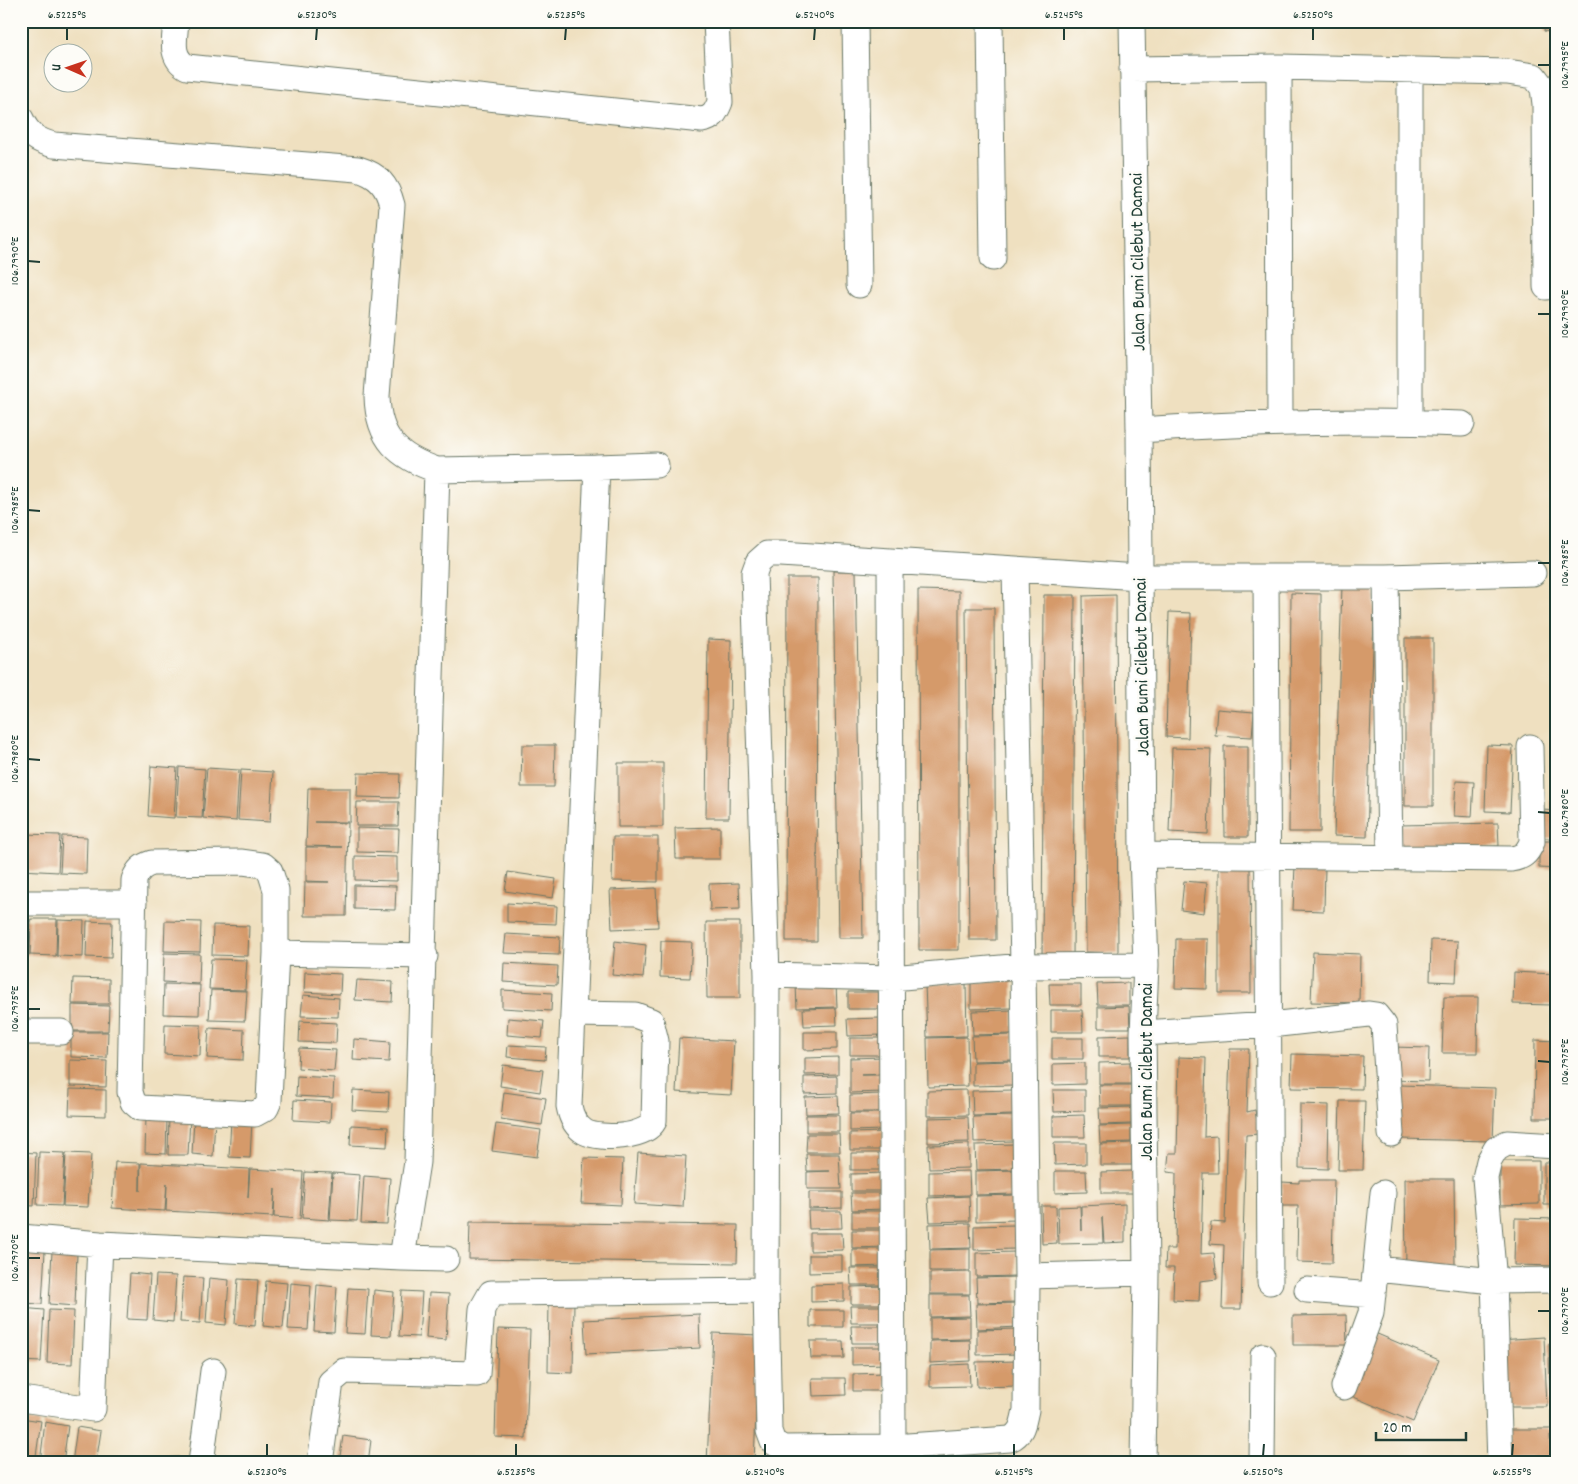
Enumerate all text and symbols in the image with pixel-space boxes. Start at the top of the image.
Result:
text: 6.5225°S [48,7,86,24]
text: 6.5230°S [297,7,337,24]
text: 6.5235°S [547,7,585,24]
text: 6.5240°S [795,7,835,24]
text: 6.5245°S [1045,7,1083,24]
text: 6.5250°S [1293,7,1333,24]
text: 106.7995°E [1557,41,1574,89]
north arrow [42,42,92,92]
text: U [47,64,67,71]
street label: Jalan Bumi Cilebut Damai [1124,172,1155,351]
text: 106.7990°E [7,236,24,285]
text: 106.7990°E [1557,289,1574,338]
text: 106.7985°E [7,486,24,533]
text: 106.7985°E [1557,539,1574,586]
street label: Jalan Bumi Cilebut Damai [1128,577,1159,756]
text: 106.7980°E [7,735,24,783]
text: 106.7980°E [1557,789,1574,837]
street label: Jalan Bumi Cilebut Damai [1135,982,1162,1161]
text: 106.7975°E [7,985,24,1032]
text: 106.7975°E [1557,1038,1574,1085]
text: 106.7970°E [7,1234,24,1282]
text: 106.7970°E [1557,1287,1574,1335]
scale bar [1376,1409,1466,1441]
text: 20 m [1383,1418,1411,1440]
text: 6.5230°S [247,1464,287,1481]
text: 6.5235°S [497,1464,535,1481]
text: 6.5240°S [745,1464,785,1481]
text: 6.5245°S [995,1464,1033,1481]
text: 6.5250°S [1243,1464,1283,1481]
text: 6.5255°S [1493,1464,1531,1481]

